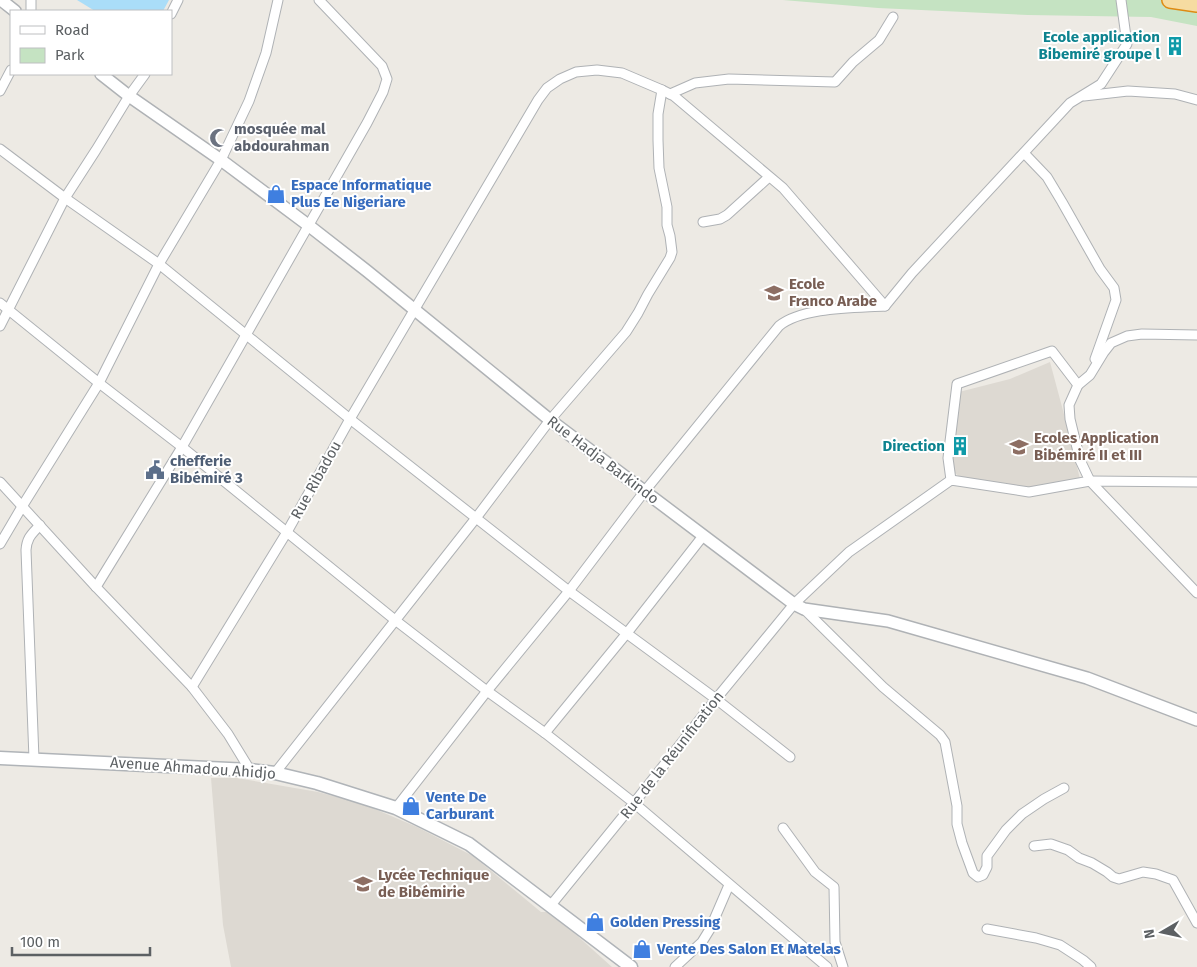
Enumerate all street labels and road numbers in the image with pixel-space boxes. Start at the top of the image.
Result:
street label: Rue Hadja Barkindo [544,412,662,508]
street label: Rue Ribadou [287,438,345,522]
street label: Rue de la Réunification [616,687,728,823]
street label: Avenue Ahmadou Ahidjo [109,753,277,783]

